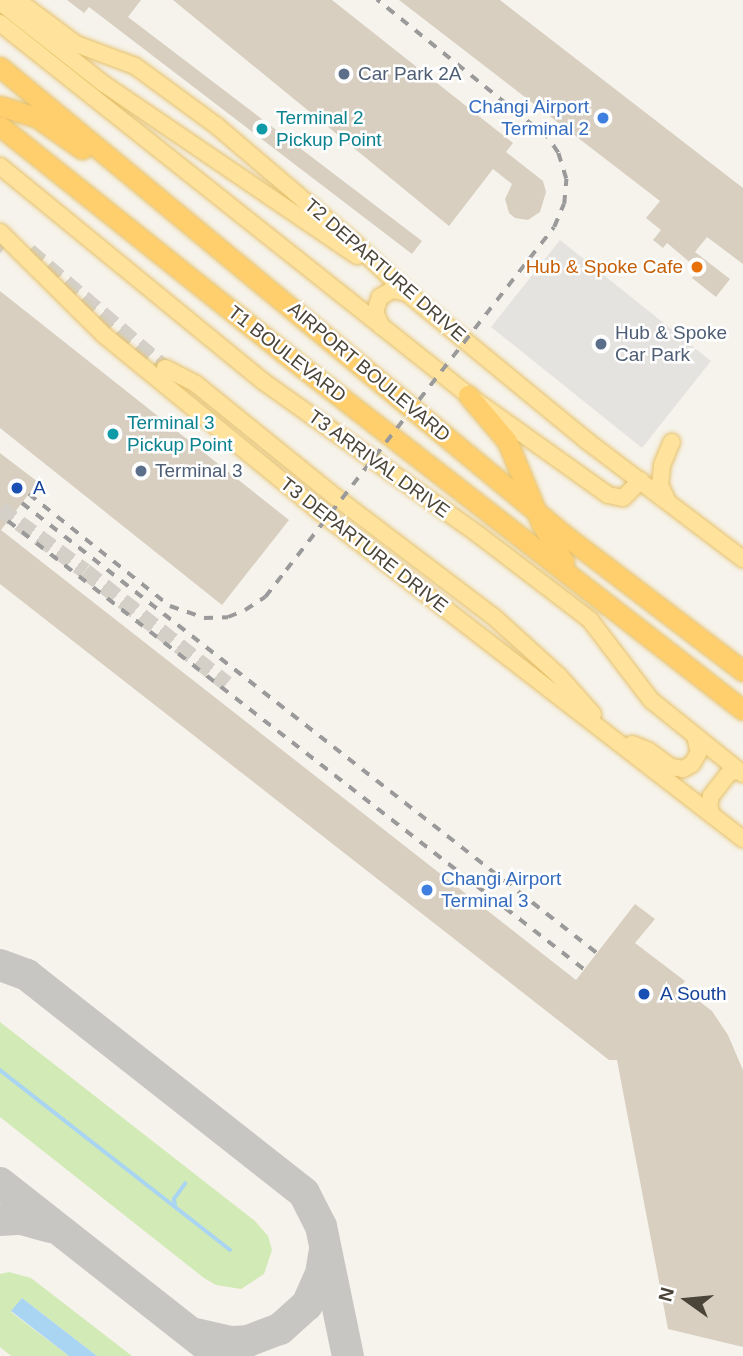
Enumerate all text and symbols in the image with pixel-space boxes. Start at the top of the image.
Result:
place label: Car Park 2A [358,63,461,85]
marker: Car Park 2A [336,66,352,82]
place label: Changi Airport Terminal 2 [468,96,589,140]
place label: Terminal 2 Pickup Point [276,107,382,151]
marker: Changi Airport Terminal 2 [595,110,611,126]
marker: Terminal 2 Pickup Point [254,121,270,137]
street label: T2 DEPARTURE DRIVE [300,194,470,346]
place label: Hub & Spoke Cafe [526,256,683,278]
marker: Hub & Spoke Cafe [689,259,705,275]
street label: AIRPORT BOULEVARD [283,297,455,447]
street label: T1 BOULEVARD [224,301,350,407]
place label: Hub & Spoke Car Park [615,322,727,366]
marker: Hub & Spoke Car Park [593,336,609,352]
street label: T3 ARRIVAL DRIVE [303,405,455,523]
place label: Terminal 3 Pickup Point [127,412,233,456]
marker: Terminal 3 Pickup Point [105,426,121,442]
place label: Terminal 3 [155,460,243,482]
marker: Terminal 3 [133,463,149,479]
street label: T3 DEPARTURE DRIVE [276,473,452,617]
place label: A [33,477,46,499]
marker: A [7,478,27,498]
place label: Changi Airport Terminal 3 [441,868,562,912]
marker: Changi Airport Terminal 3 [419,882,435,898]
place label: A South [660,983,728,1005]
marker: A South [634,984,654,1004]
north arrow [652,1265,722,1335]
text: N [654,1285,678,1304]

